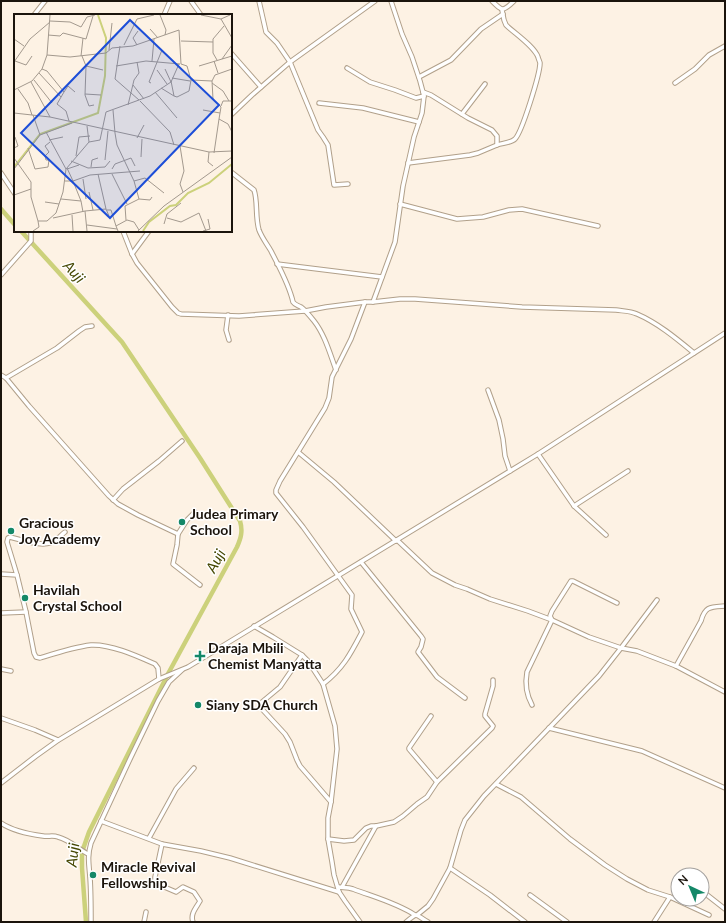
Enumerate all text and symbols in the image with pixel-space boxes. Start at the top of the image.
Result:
inset map [14,14,232,232]
water label: Auji [59,256,90,287]
place label: Judea Primary School [190,505,279,538]
place label: Gracious Joy Academy [19,514,101,547]
marker: Judea Primary School [177,517,187,527]
marker: Gracious Joy Academy [6,526,16,536]
water label: Auji [201,545,229,576]
place label: Havilah Crystal School [33,581,122,614]
marker: Havilah Crystal School [20,593,30,603]
place label: Daraja Mbili Chemist Manyatta [208,639,322,672]
marker: Daraja Mbili Chemist Manyatta [195,651,205,661]
place label: Siany SDA Church [206,696,318,713]
marker: Siany SDA Church [193,700,203,710]
water label: Auji [61,841,82,869]
place label: Miracle Revival Fellowship [101,858,196,891]
north arrow [670,867,710,907]
marker: Miracle Revival Fellowship [88,870,98,880]
text: N [675,872,690,887]

